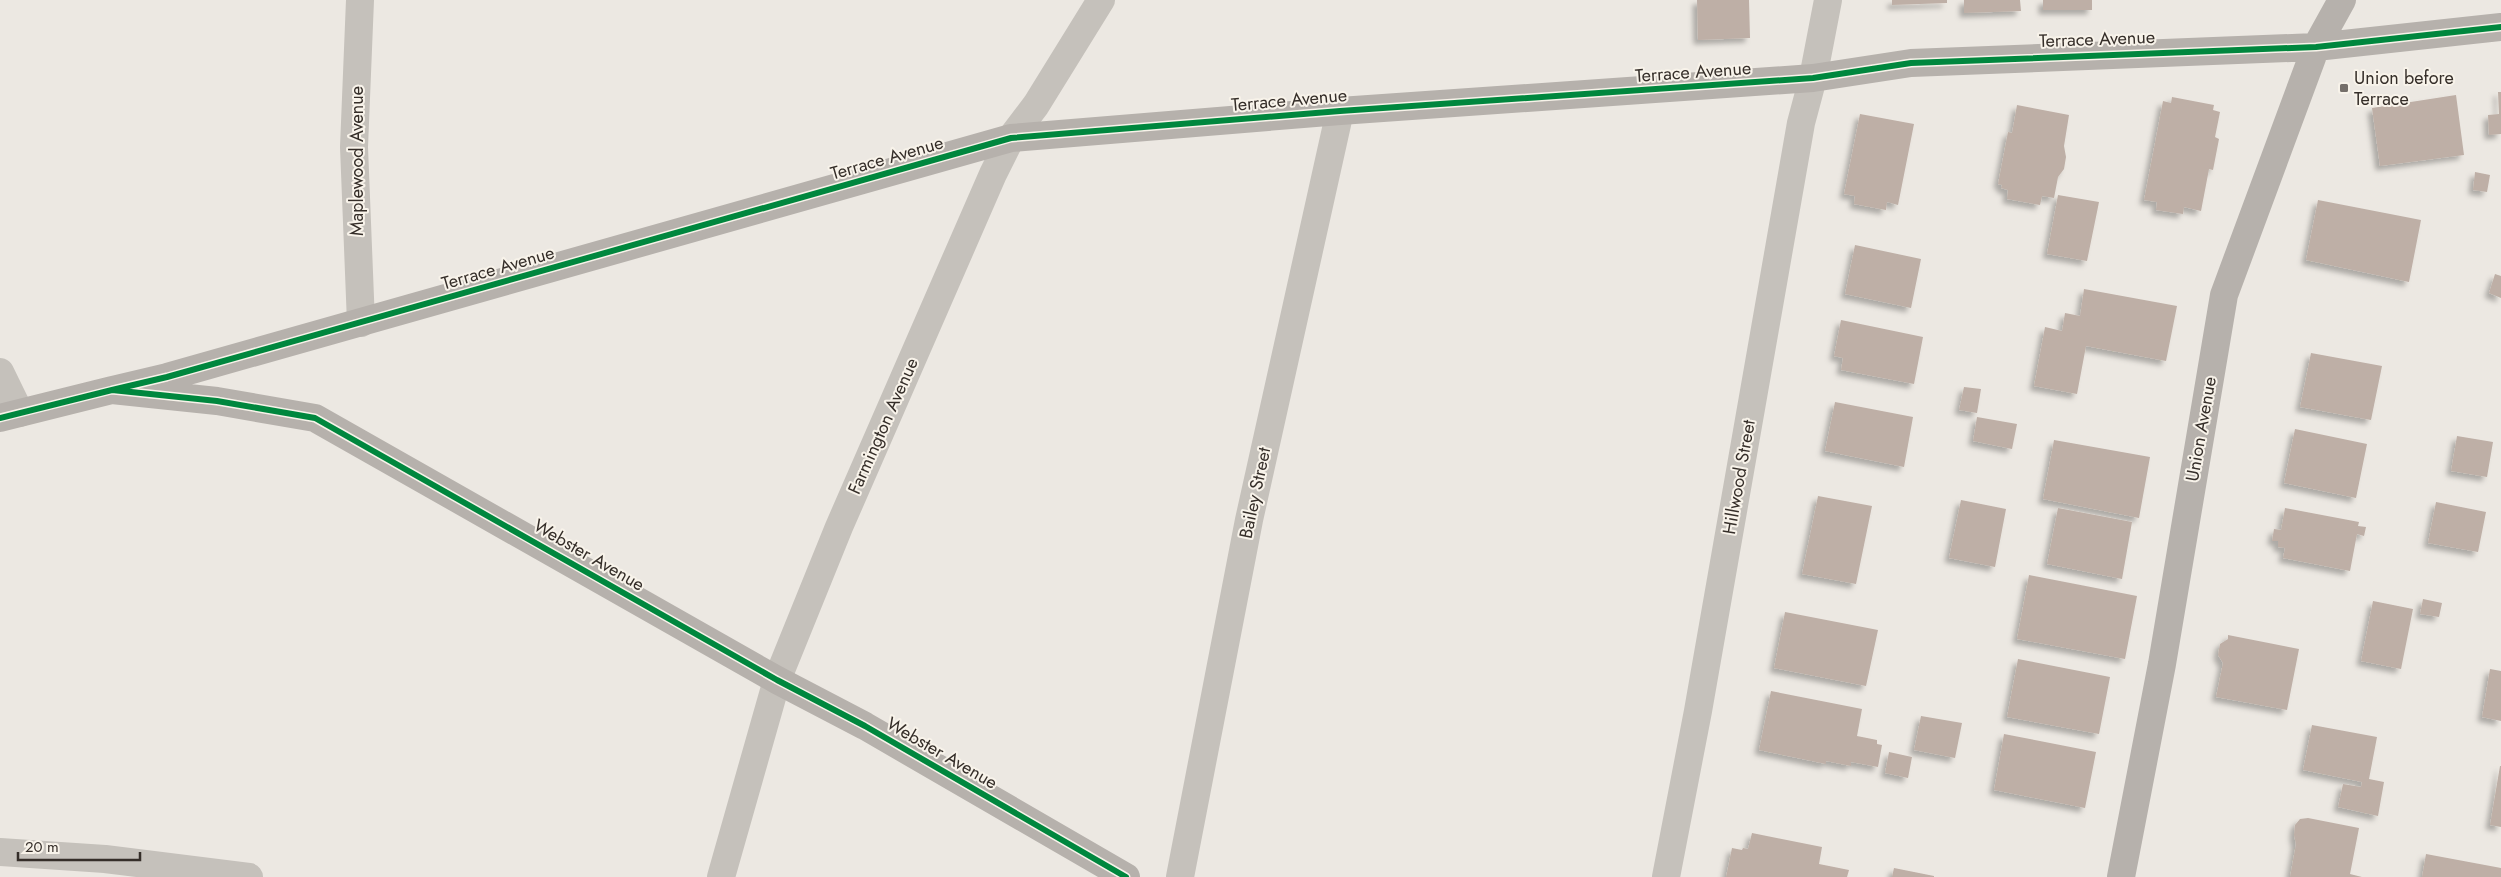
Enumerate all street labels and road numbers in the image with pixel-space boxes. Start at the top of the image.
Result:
street label: Terrace Avenue [2038,24,2156,54]
street label: Terrace Avenue [1634,55,1752,89]
street label: Terrace Avenue [1230,82,1348,118]
street label: Maplewood Avenue [344,86,370,236]
street label: Terrace Avenue [828,129,946,187]
street label: Terrace Avenue [439,239,557,297]
street label: Farmington Avenue [841,354,925,498]
street label: Union Avenue [2179,374,2223,484]
street label: Hillwood Street [1716,417,1762,536]
street label: Bailey Street [1233,444,1278,541]
street label: Webster Avenue [529,513,649,597]
street label: Webster Avenue [882,711,1002,795]

